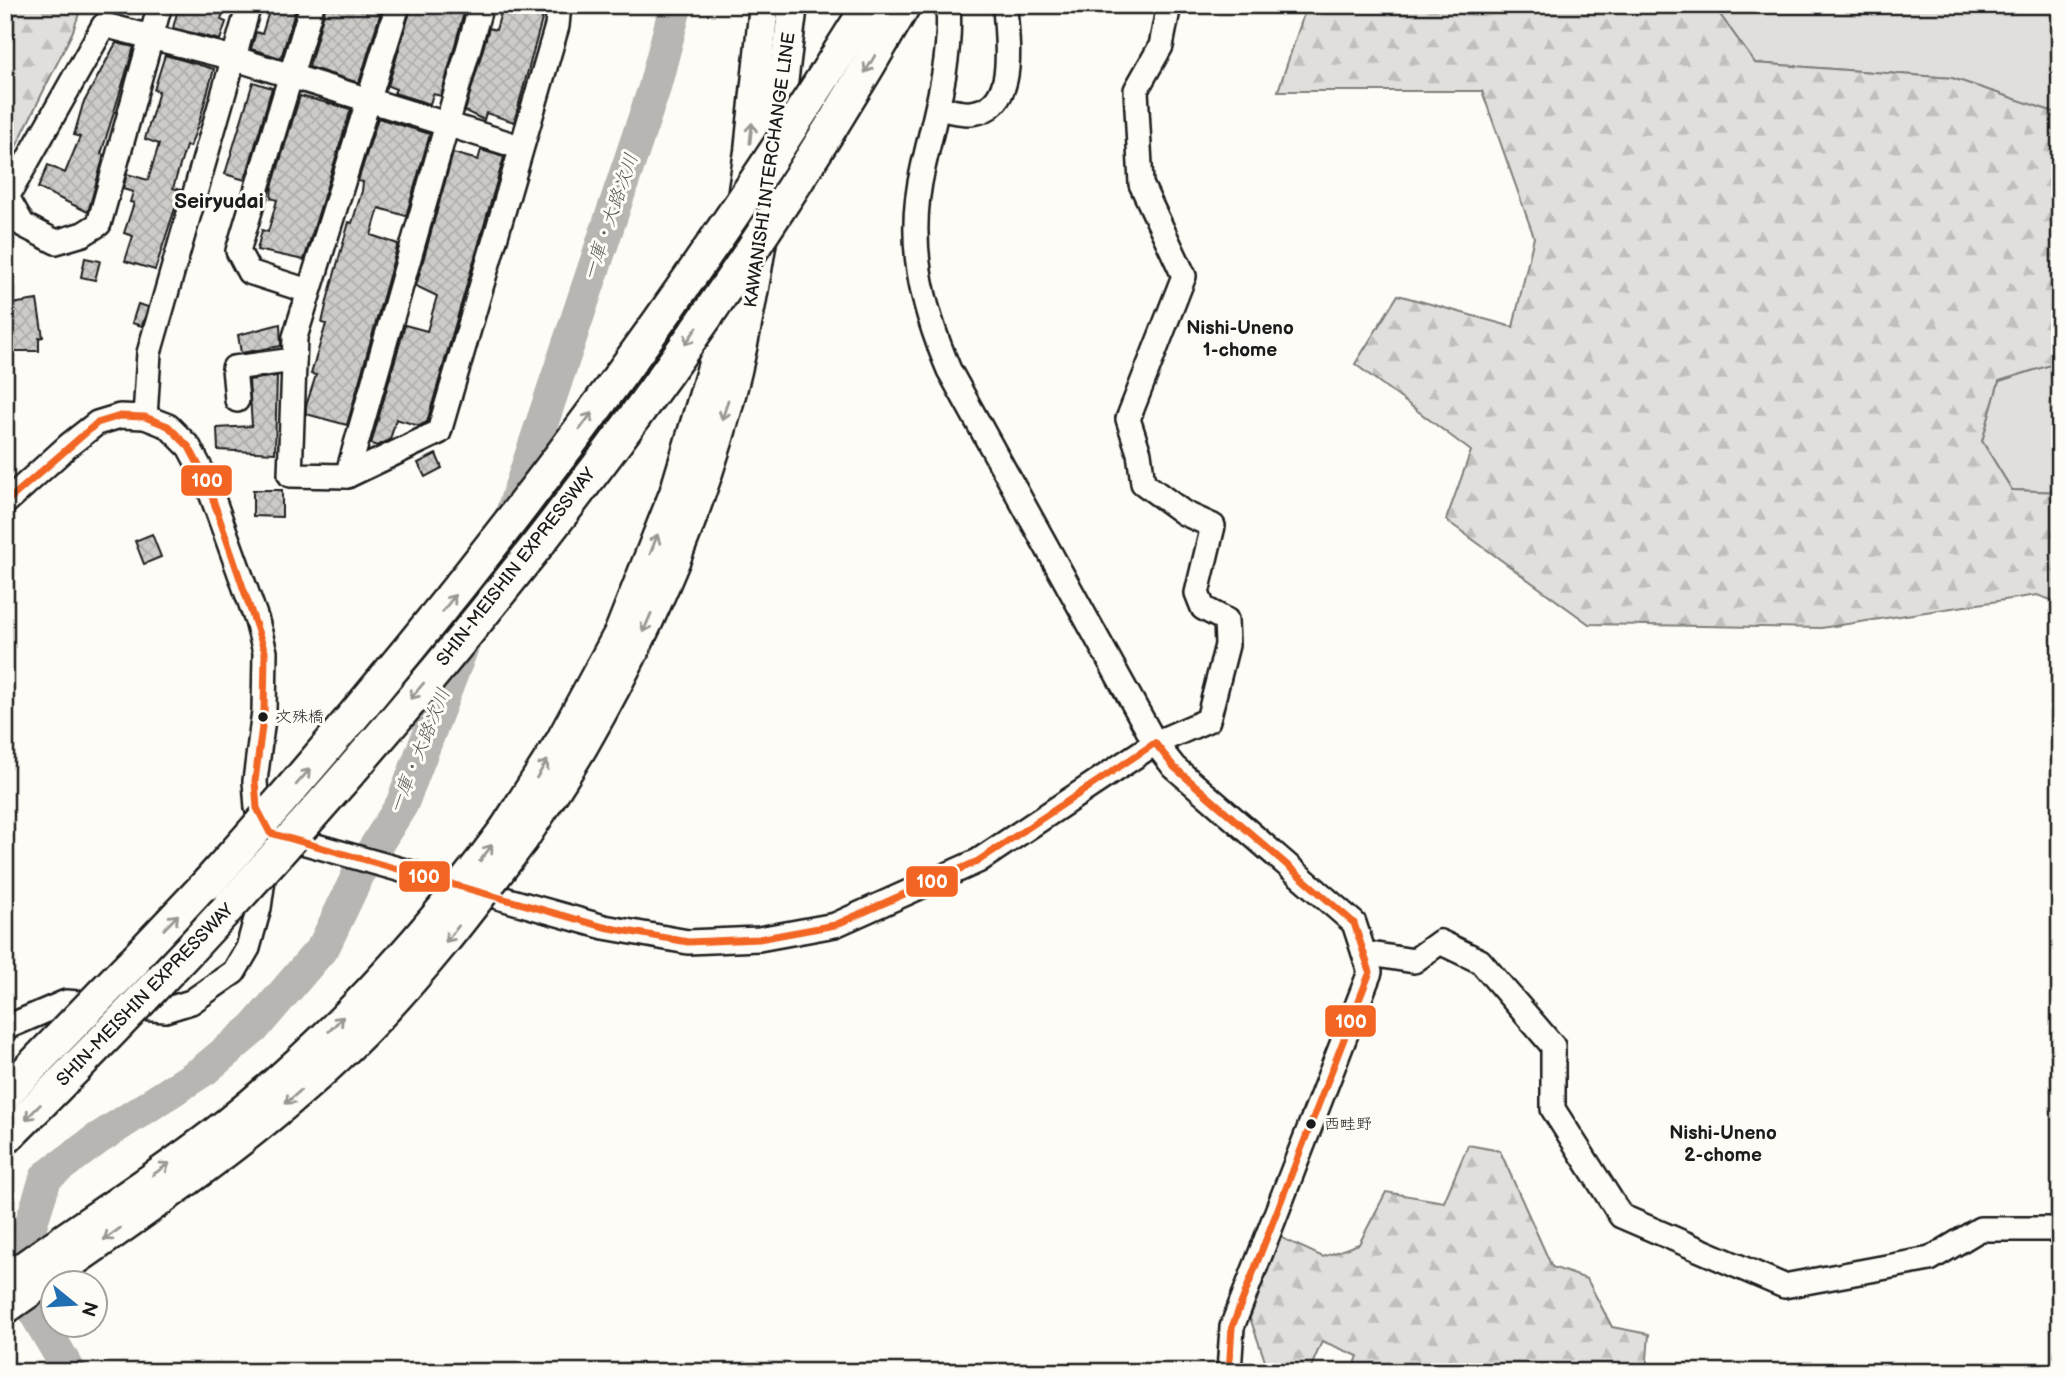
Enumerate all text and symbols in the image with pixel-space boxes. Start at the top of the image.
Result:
street label: KAWANISHI INTERCHANGE LINE [740,31,800,309]
one-way arrow [863,54,877,74]
one-way arrow [745,122,758,145]
water label: 一庫・大路次川 [578,150,644,284]
district label: Seiryudai [174,189,264,214]
district label: Nishi-Uneno 1-chome [1186,317,1294,362]
one-way arrow [684,326,698,345]
one-way arrow [718,399,731,421]
one-way arrow [579,412,593,431]
street label: SHIN-MEISHIN EXPRESSWAY [432,463,600,670]
line badge: 100 [180,464,233,497]
text: 100 [191,470,223,493]
one-way arrow [648,534,661,555]
one-way arrow [441,594,456,612]
one-way arrow [639,612,652,634]
one-way arrow [409,681,425,699]
water label: 一庫・大路次川 [384,685,456,817]
place label: 文殊橋 [276,708,324,727]
marker: 文殊橋 [256,710,270,724]
one-way arrow [534,760,549,779]
one-way arrow [295,769,311,787]
one-way arrow [478,844,493,863]
line badge: 100 [398,860,451,893]
line badge: 100 [905,865,959,898]
text: 100 [408,866,440,889]
text: 100 [916,871,948,894]
street label: SHIN-MEISHIN EXPRESSWAY [52,899,238,1091]
one-way arrow [162,914,179,931]
one-way arrow [444,925,460,943]
line badge: 100 [1324,1004,1377,1038]
text: 100 [1335,1011,1367,1034]
one-way arrow [328,1016,345,1033]
one-way arrow [284,1089,302,1105]
one-way arrow [25,1103,42,1120]
place label: 西畦野 [1324,1115,1372,1134]
marker: 西畦野 [1304,1117,1318,1131]
district label: Nishi-Uneno 2-chome [1669,1122,1777,1167]
one-way arrow [151,1161,170,1176]
one-way arrow [103,1227,122,1241]
north arrow [38,1268,108,1338]
text: N [76,1298,102,1319]

